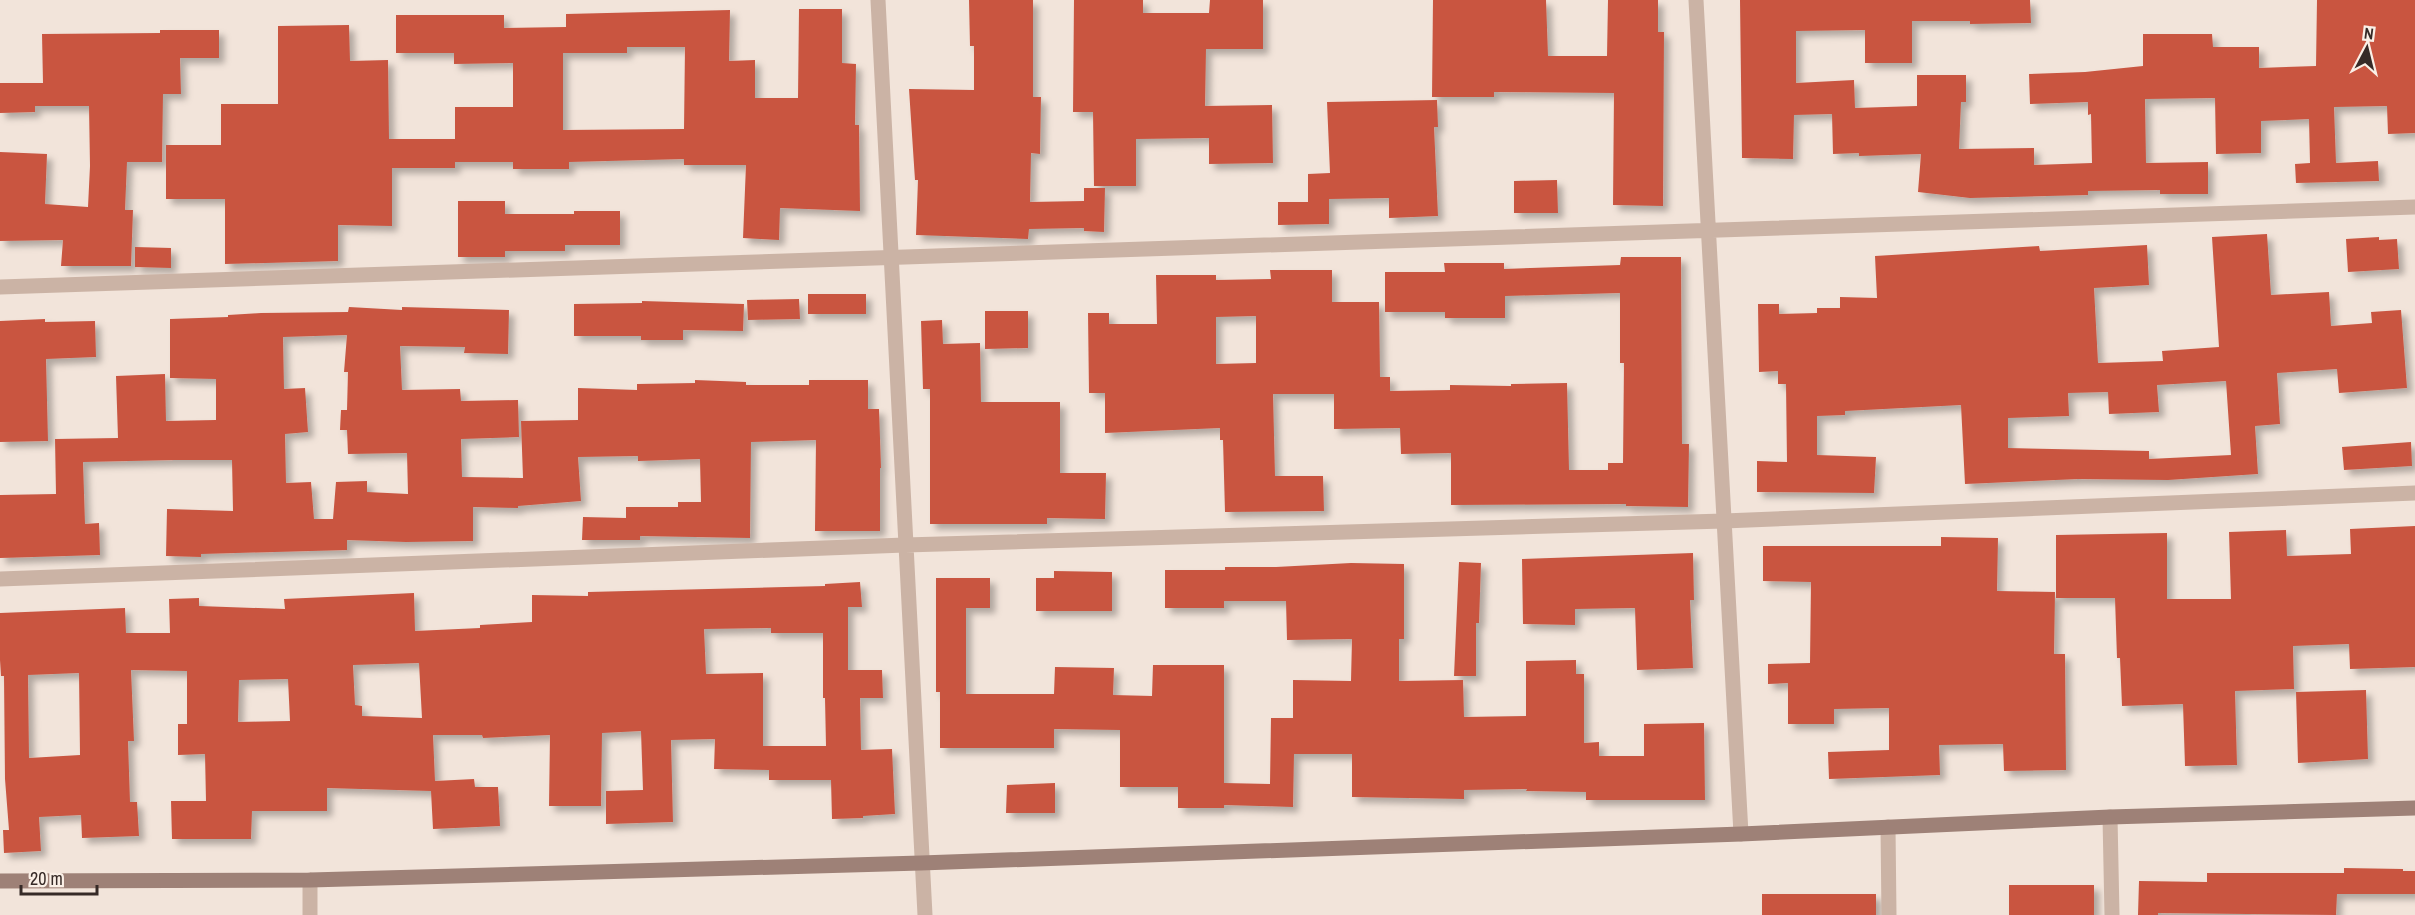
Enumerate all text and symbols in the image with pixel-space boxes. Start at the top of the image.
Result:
north arrow [2337,18,2397,78]
text: N [2363,22,2375,45]
scale bar [21,858,98,896]
text: 20 m [30,866,63,891]

